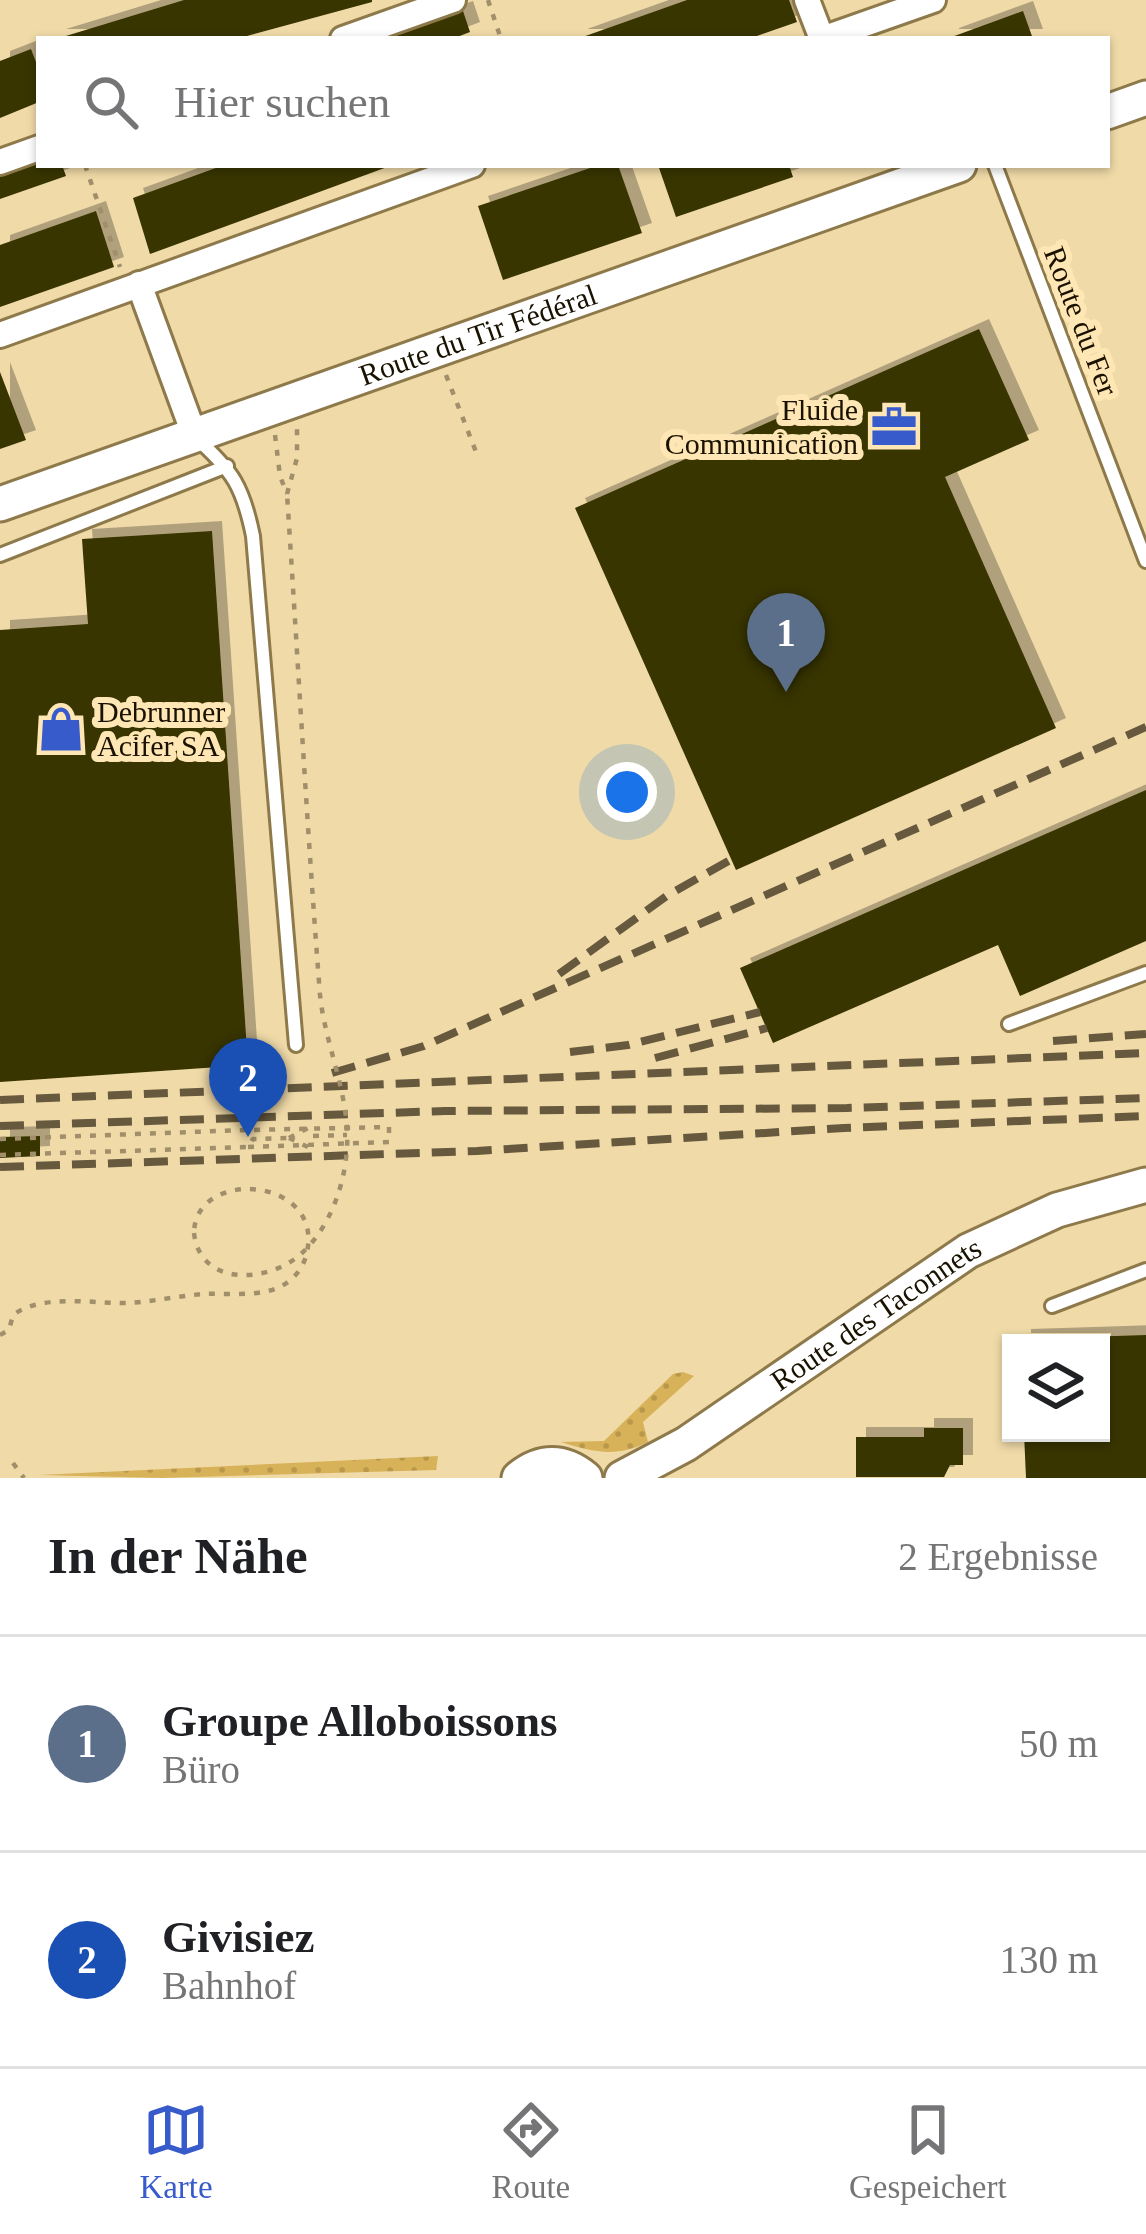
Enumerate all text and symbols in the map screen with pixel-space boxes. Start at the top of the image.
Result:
search box [36,36,1110,168]
icon: search [78,69,144,135]
text: Hier suchen [174,77,390,127]
street label: Route du Fer [1038,242,1125,400]
street label: Route du Tir Fédéral [355,277,601,392]
place label: Fluide Communication [665,393,858,460]
office icon: Fluide Communication [869,402,919,452]
pin: 1 [747,593,825,692]
place label: Debrunner Acifer SA [97,695,225,762]
shop icon: Debrunner Acifer SA [36,704,86,754]
your location [597,762,657,822]
pin: 2 [209,1038,287,1137]
street label: Route des Taconnets [765,1230,986,1397]
map controls [1002,1334,1110,1442]
button: layers [1002,1334,1110,1442]
text: In der Nähe [48,1528,308,1584]
text: 2 Ergebnisse [898,1535,1098,1578]
text: Groupe Alloboissons [162,1696,558,1746]
text: 1 [77,1722,97,1765]
text: 50 m [1019,1722,1098,1765]
text: Büro [162,1748,240,1791]
text: Givisiez [162,1912,314,1962]
text: 2 [77,1938,97,1981]
text: 130 m [999,1938,1098,1981]
text: Bahnhof [162,1964,296,2007]
tab: Karte [139,2097,213,2206]
tab: Route [491,2097,570,2206]
tab: Gespeichert [849,2097,1007,2206]

